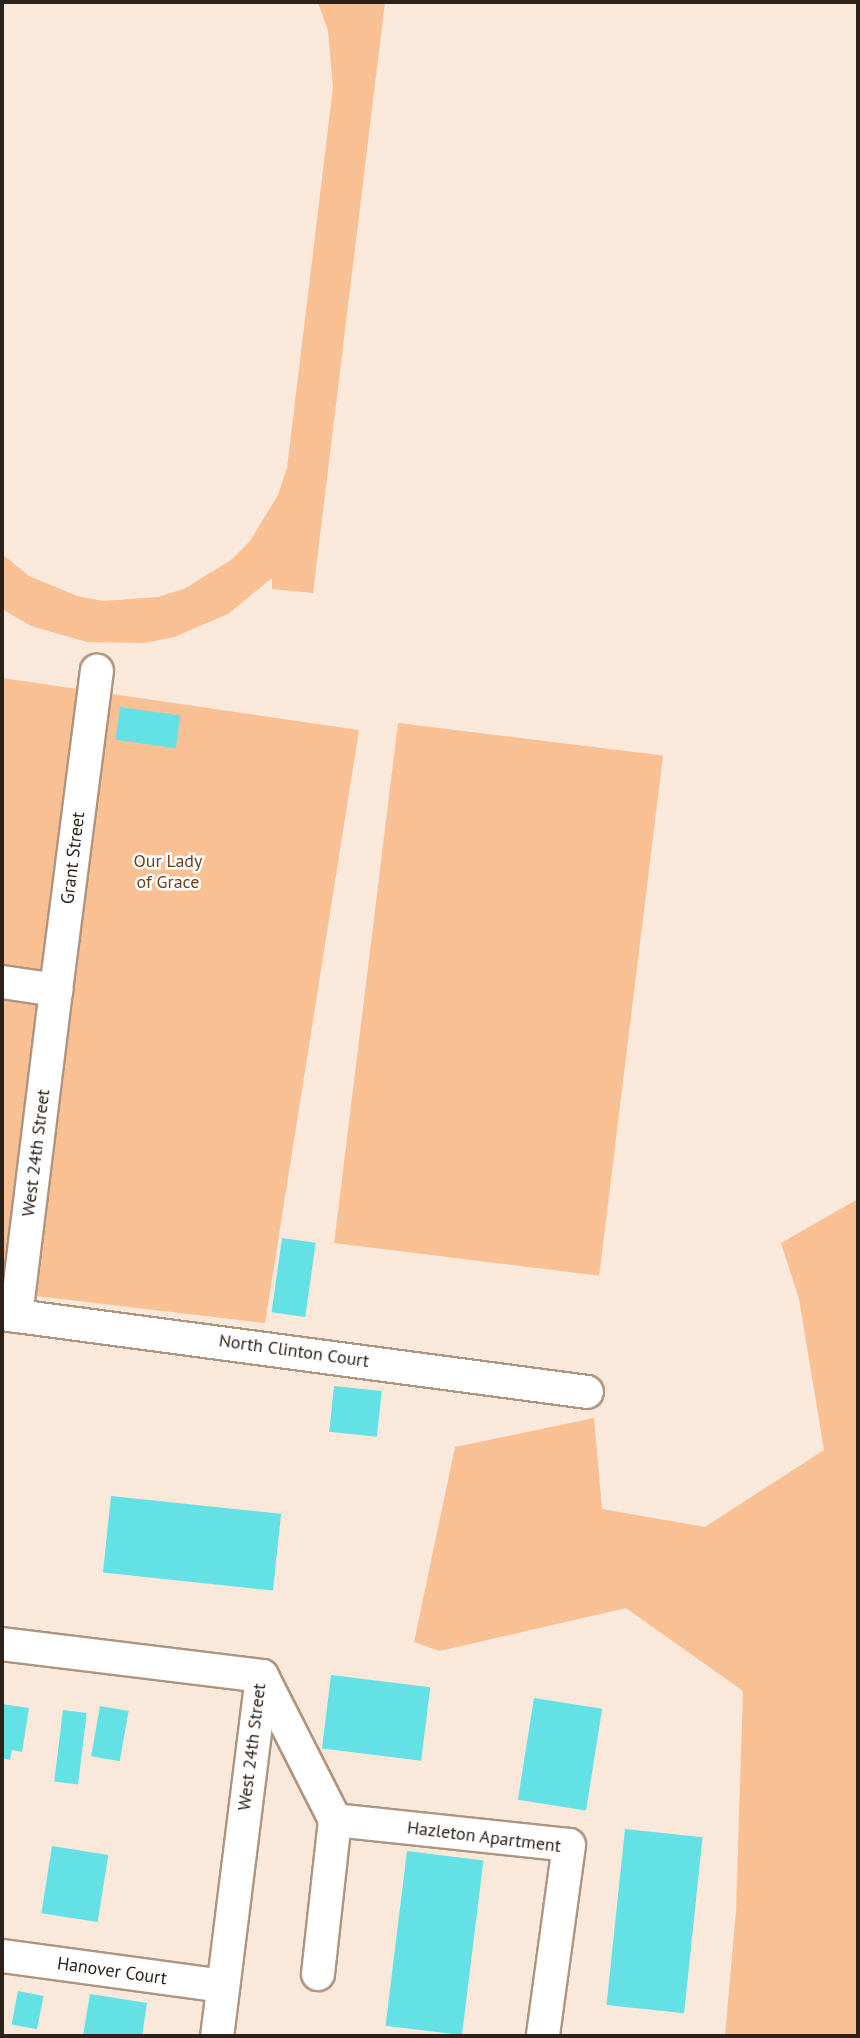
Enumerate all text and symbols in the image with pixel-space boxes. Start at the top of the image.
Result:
street label: Grant Street [57,811,89,905]
park label: Our Lady of Grace [134,851,202,894]
street label: West 24th Street [17,1088,55,1218]
street label: North Clinton Court [218,1330,370,1372]
street label: West 24th Street [233,1682,271,1812]
street label: Hazleton Apartment [406,1817,562,1857]
street label: Hanover Court [56,1953,168,1989]

